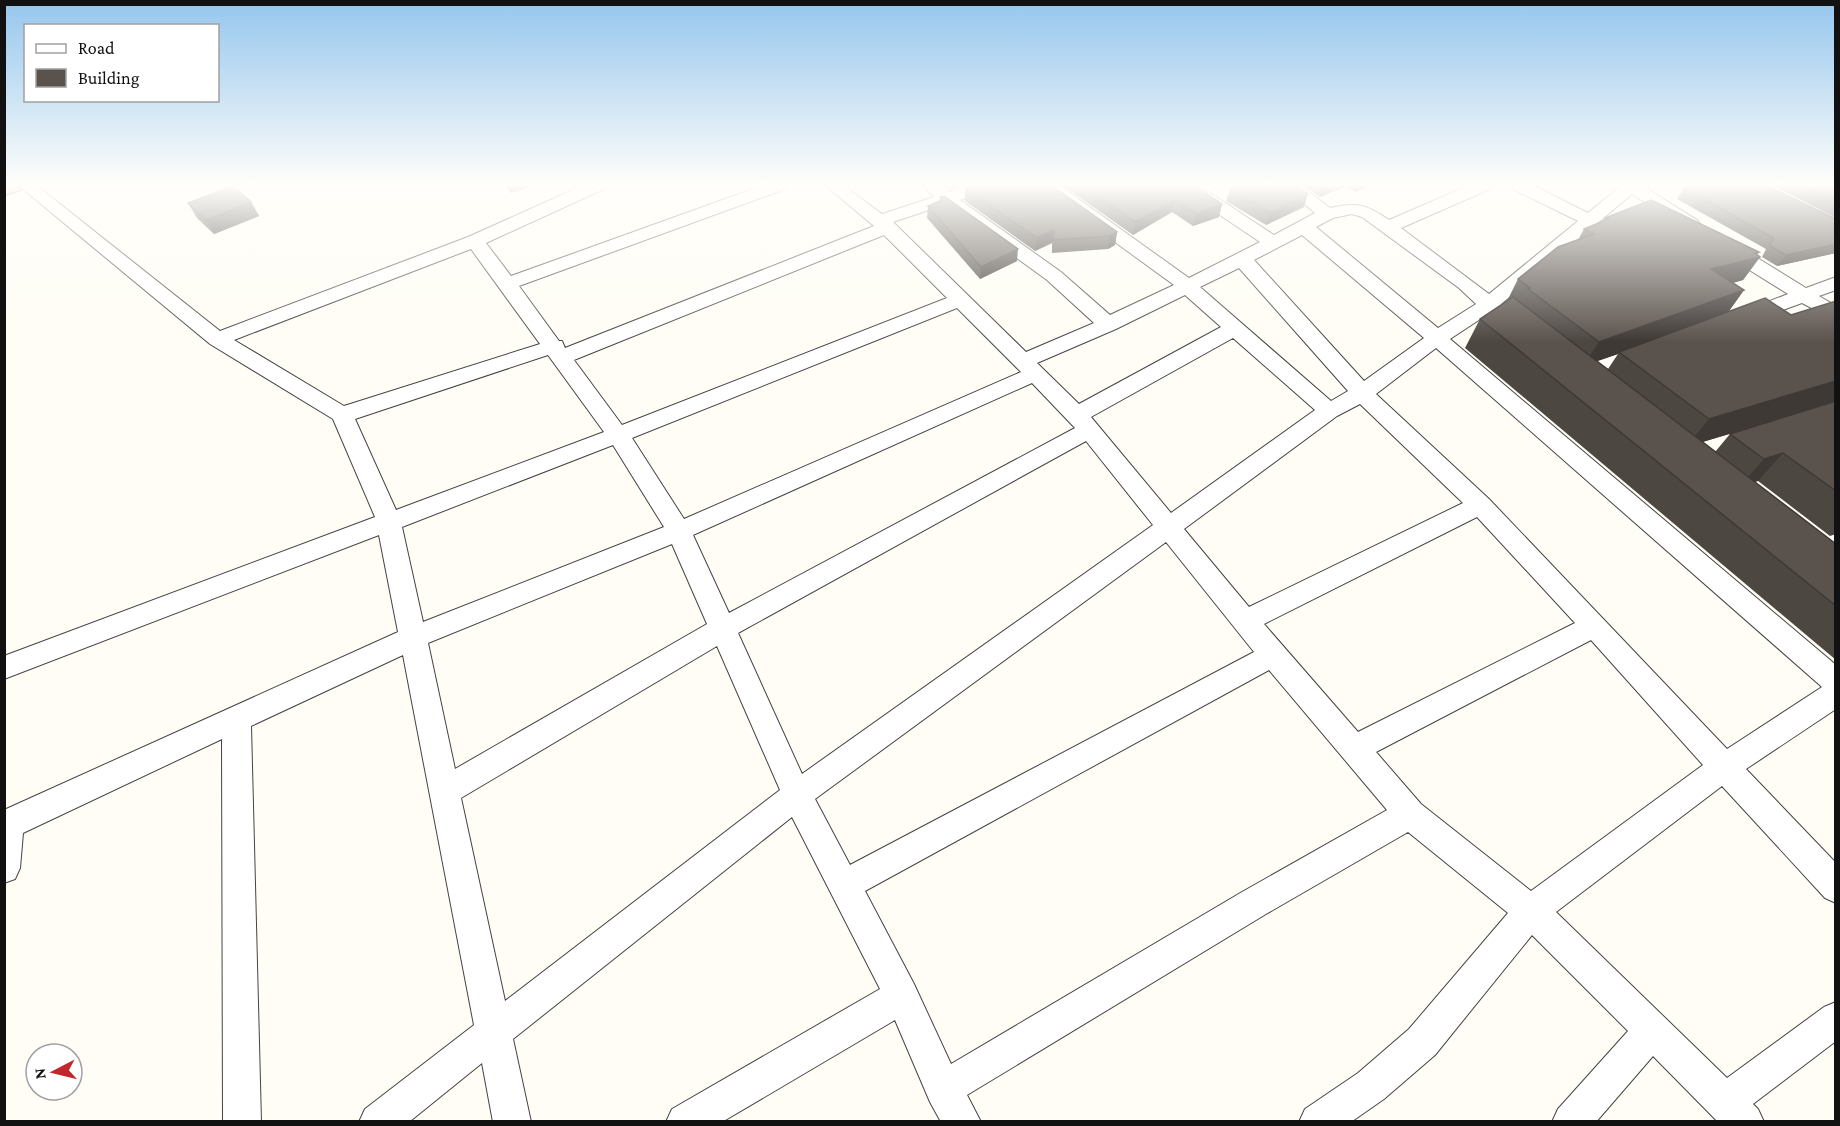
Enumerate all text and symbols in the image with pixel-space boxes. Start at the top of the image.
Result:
legend [24,24,219,102]
text: Road [78,38,115,58]
text: Building [78,68,140,88]
north arrow [24,1042,84,1102]
text: N [30,1067,49,1080]

